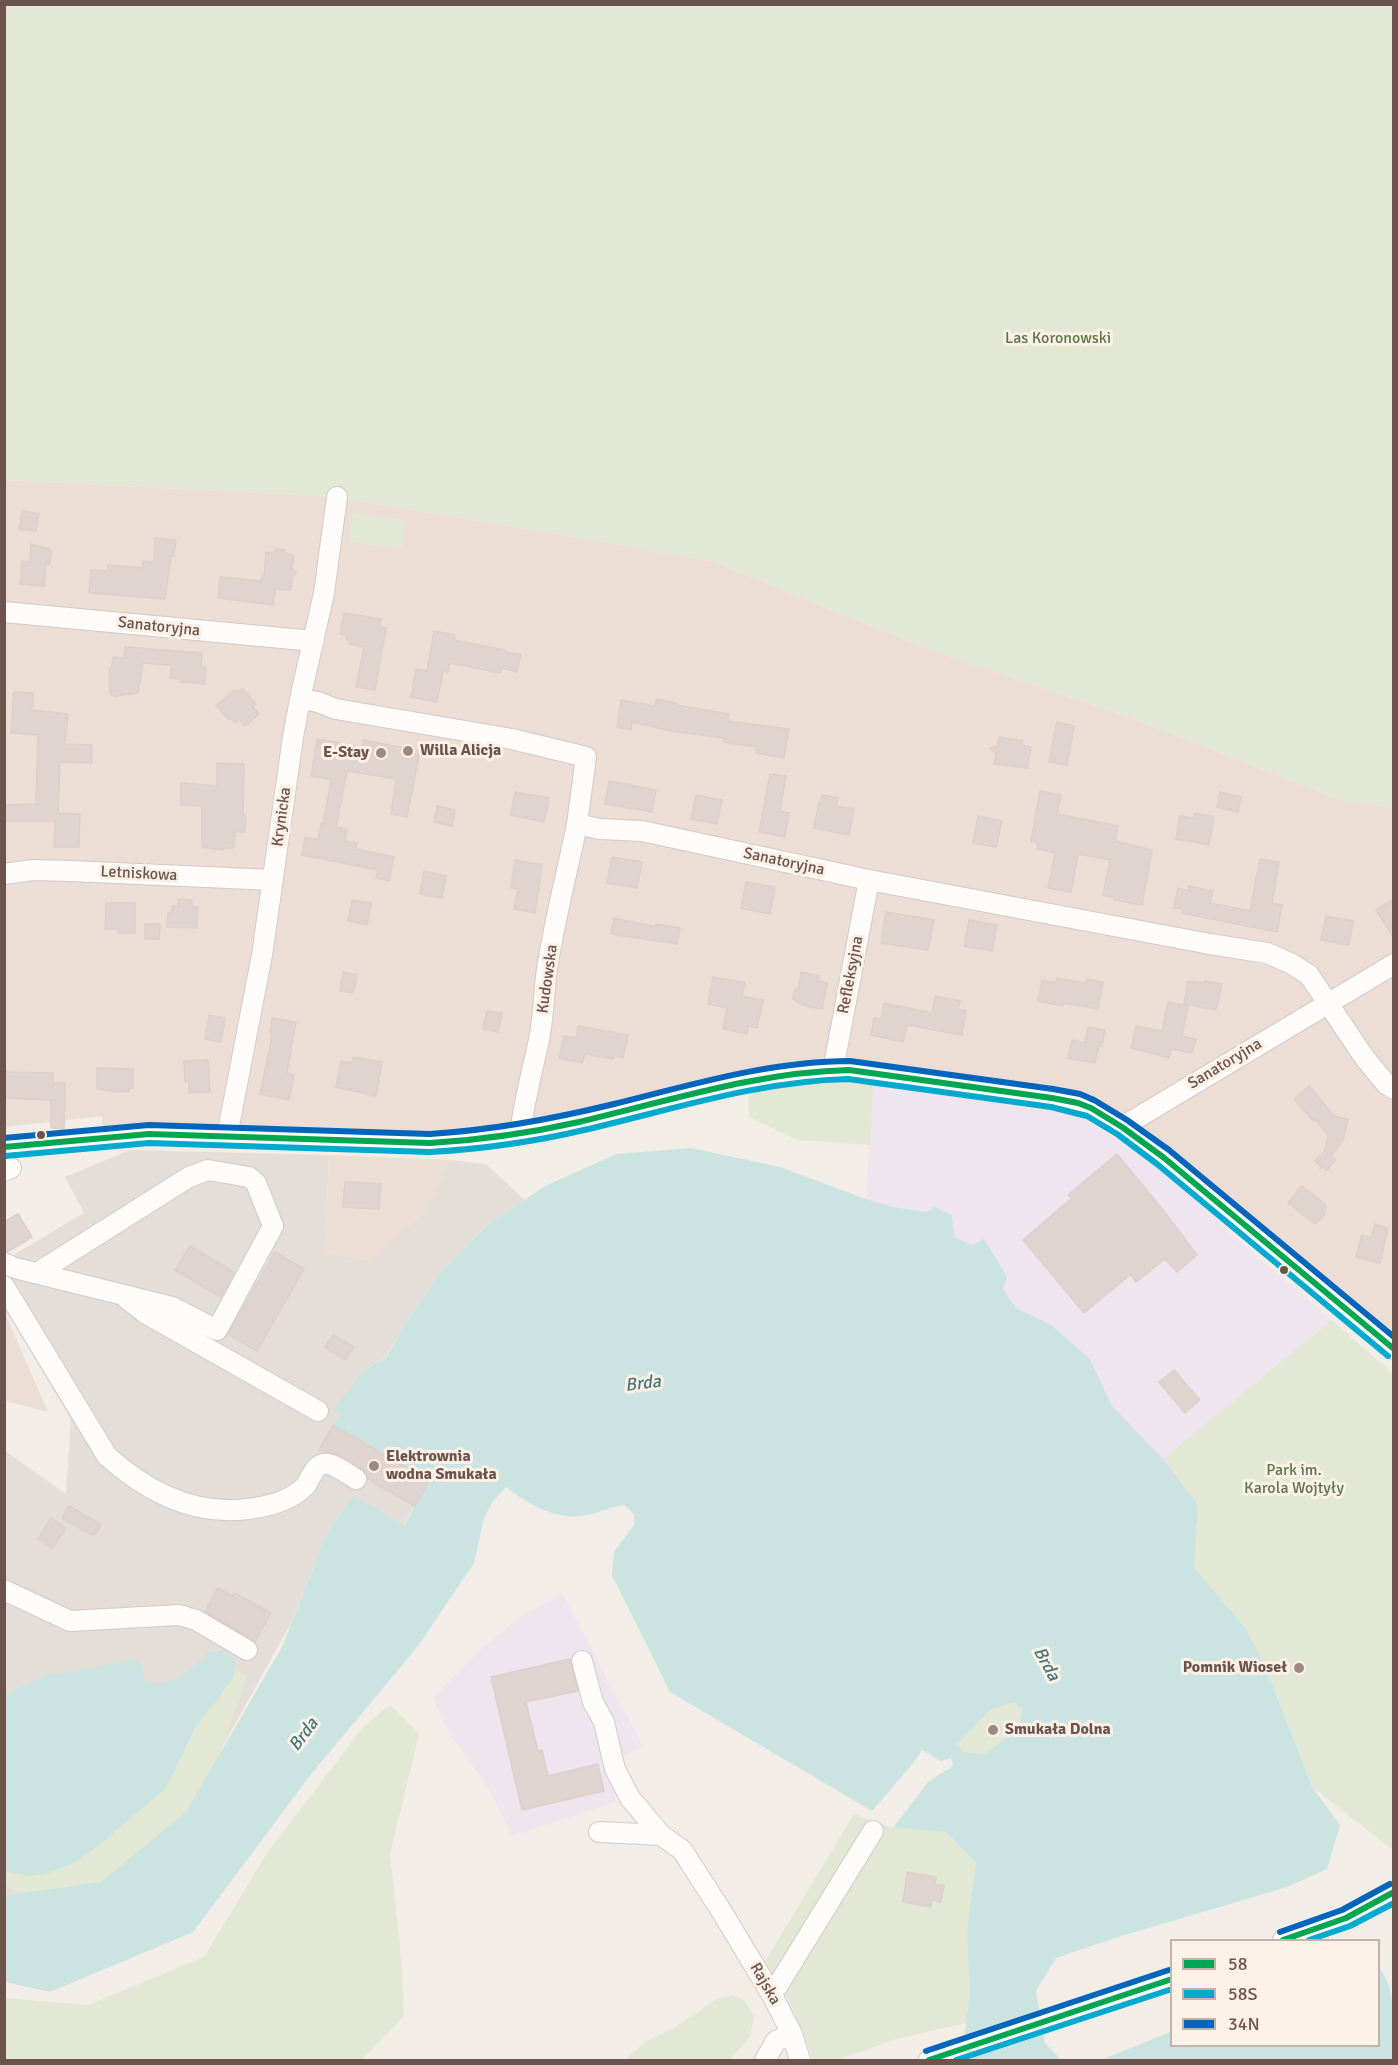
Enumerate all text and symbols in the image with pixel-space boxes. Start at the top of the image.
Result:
park label: Las Koronowski [1005,329,1111,349]
street label: Sanatoryjna [117,613,201,641]
place label: Willa Alicja [420,741,501,761]
place label: E-Stay [323,743,369,763]
marker: Willa Alicja [401,744,415,758]
marker: E-Stay [374,746,388,760]
street label: Krynicka [268,786,296,848]
street label: Sanatoryjna [742,844,826,880]
street label: Letniskowa [100,862,178,886]
street label: Refleksyjna [834,934,868,1016]
street label: Kudowska [534,943,562,1015]
street label: Sanatoryjna [1185,1034,1265,1094]
unlabelled marker [35,1129,47,1141]
unlabelled marker [1278,1264,1290,1276]
water label: Brda [624,1371,662,1397]
place label: Elektrownia wodna Smukała [386,1447,497,1485]
marker: Elektrownia wodna Smukała [367,1459,381,1473]
park label: Park im. Karola Wojtyły [1244,1461,1344,1499]
water label: Brda [1028,1643,1064,1685]
place label: Pomnik Wioseł [1183,1658,1287,1678]
marker: Pomnik Wioseł [1292,1661,1306,1675]
water label: Brda [285,1714,323,1756]
place label: Smukała Dolna [1005,1720,1111,1740]
marker: Smukała Dolna [986,1723,1000,1737]
legend [1170,1939,1380,2047]
text: 58 [1228,1953,1247,1975]
street label: Rajska [745,1960,785,2008]
text: 58S [1228,1983,1257,2005]
text: 34N [1228,2013,1260,2035]

